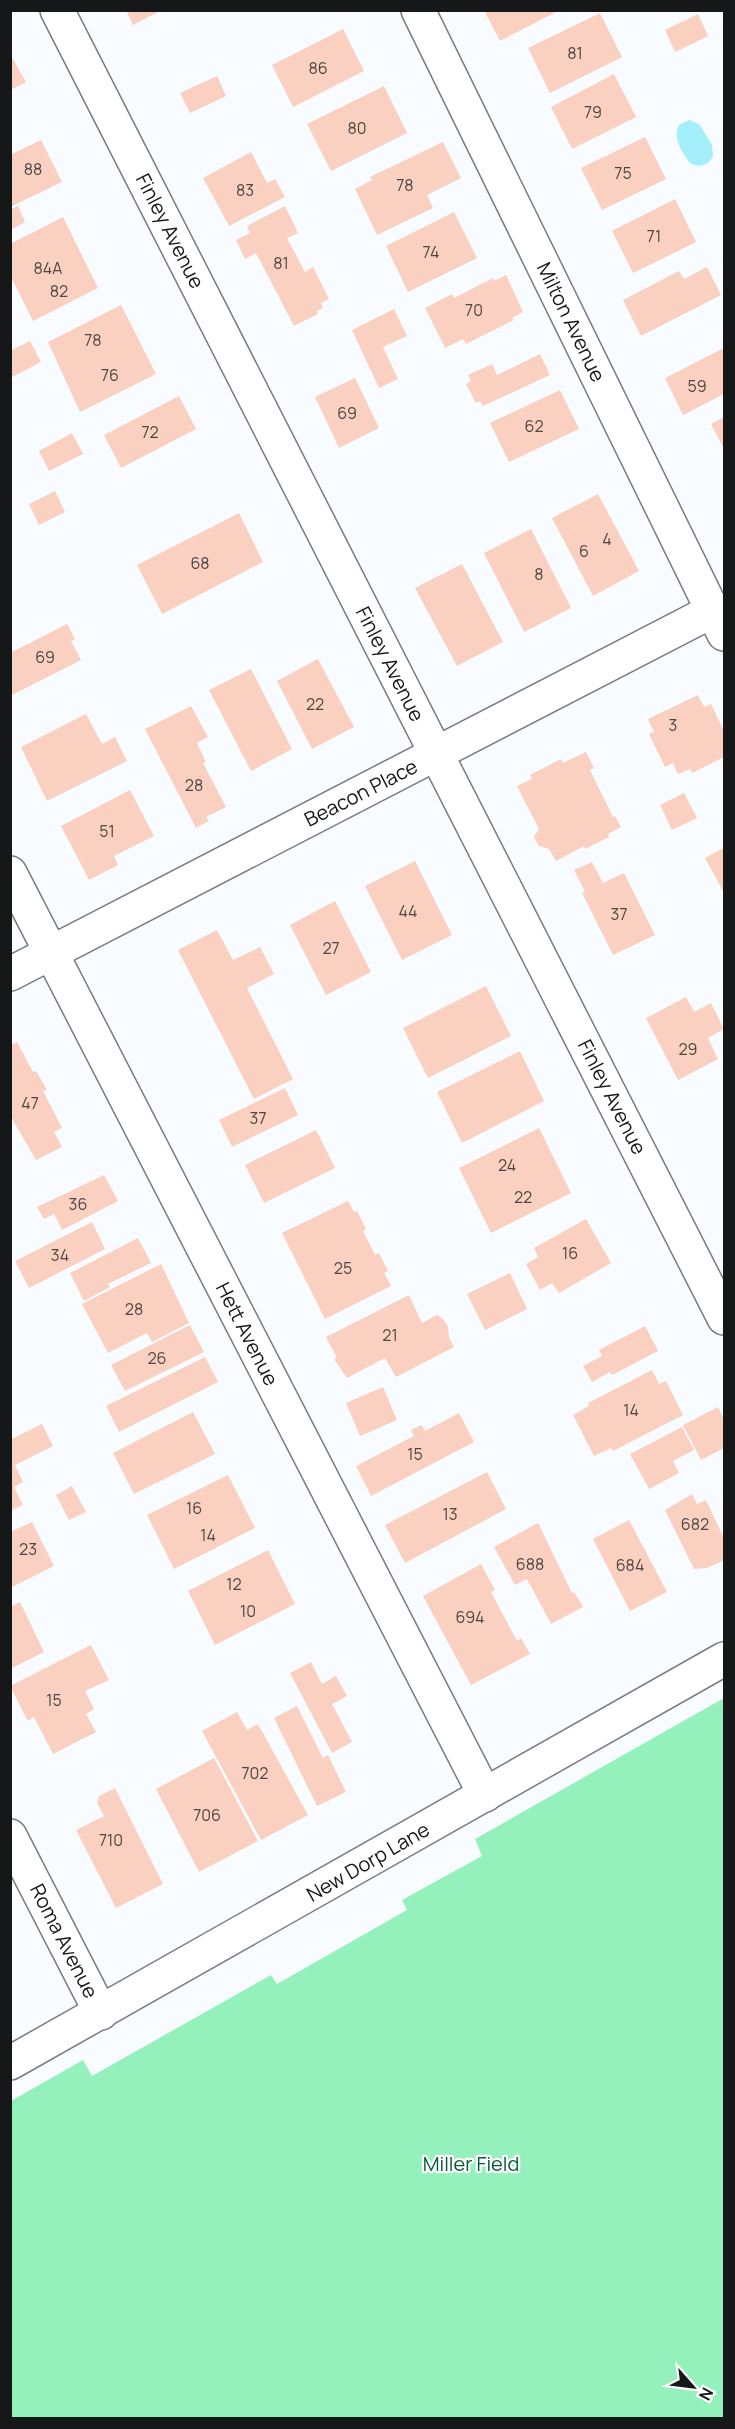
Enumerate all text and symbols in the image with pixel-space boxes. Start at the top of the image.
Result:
house number: 81 [567,42,583,64]
house number: 86 [308,57,328,79]
house number: 79 [584,101,602,123]
house number: 80 [347,117,367,139]
house number: 88 [24,158,42,180]
house number: 75 [614,162,632,184]
street label: Finley Avenue [130,169,211,293]
house number: 78 [396,174,414,196]
house number: 83 [236,179,254,201]
house number: 71 [647,225,661,247]
house number: 74 [423,241,439,263]
house number: 81 [273,252,289,274]
house number: 84A [33,257,63,279]
street label: Milton Avenue [531,257,612,386]
house number: 82 [50,280,68,302]
house number: 70 [465,299,483,321]
house number: 78 [84,329,102,351]
house number: 76 [101,364,119,386]
house number: 59 [687,375,707,397]
house number: 69 [337,402,357,424]
house number: 62 [524,415,544,437]
house number: 72 [141,421,159,443]
house number: 4 [602,528,612,550]
house number: 6 [579,540,589,562]
house number: 68 [190,552,210,574]
house number: 8 [534,563,544,585]
street label: Finley Avenue [350,602,431,726]
house number: 69 [35,646,55,668]
house number: 22 [306,693,324,715]
house number: 3 [669,714,677,736]
street label: Beacon Place [300,752,422,833]
house number: 28 [185,774,203,796]
house number: 51 [99,820,115,842]
house number: 44 [398,900,418,922]
house number: 37 [611,903,627,925]
house number: 27 [322,937,340,959]
street label: Finley Avenue [572,1035,653,1159]
house number: 29 [678,1038,698,1060]
house number: 47 [21,1092,39,1114]
house number: 37 [250,1107,266,1129]
house number: 24 [498,1154,516,1176]
house number: 22 [514,1186,532,1208]
house number: 36 [69,1193,87,1215]
house number: 16 [562,1242,578,1264]
house number: 34 [51,1244,69,1266]
house number: 25 [334,1257,352,1279]
street label: Hett Avenue [210,1277,285,1390]
house number: 28 [125,1298,143,1320]
house number: 21 [382,1324,398,1346]
house number: 26 [147,1347,167,1369]
house number: 14 [623,1399,639,1421]
house number: 15 [407,1443,423,1465]
house number: 16 [186,1497,202,1519]
house number: 13 [442,1503,458,1525]
house number: 682 [681,1513,709,1535]
house number: 14 [200,1524,216,1546]
house number: 23 [19,1538,37,1560]
house number: 688 [516,1553,544,1575]
house number: 684 [616,1554,644,1576]
house number: 12 [226,1573,242,1595]
house number: 10 [240,1600,256,1622]
house number: 694 [455,1606,485,1628]
house number: 15 [46,1689,62,1711]
house number: 702 [242,1762,268,1784]
house number: 706 [193,1804,221,1826]
street label: New Dorp Lane [301,1816,434,1908]
house number: 710 [99,1829,123,1851]
street label: Roma Avenue [24,1879,105,2003]
park label: Miller Field [423,2150,519,2177]
north arrow [663,2357,723,2417]
text: N [694,2384,719,2404]

